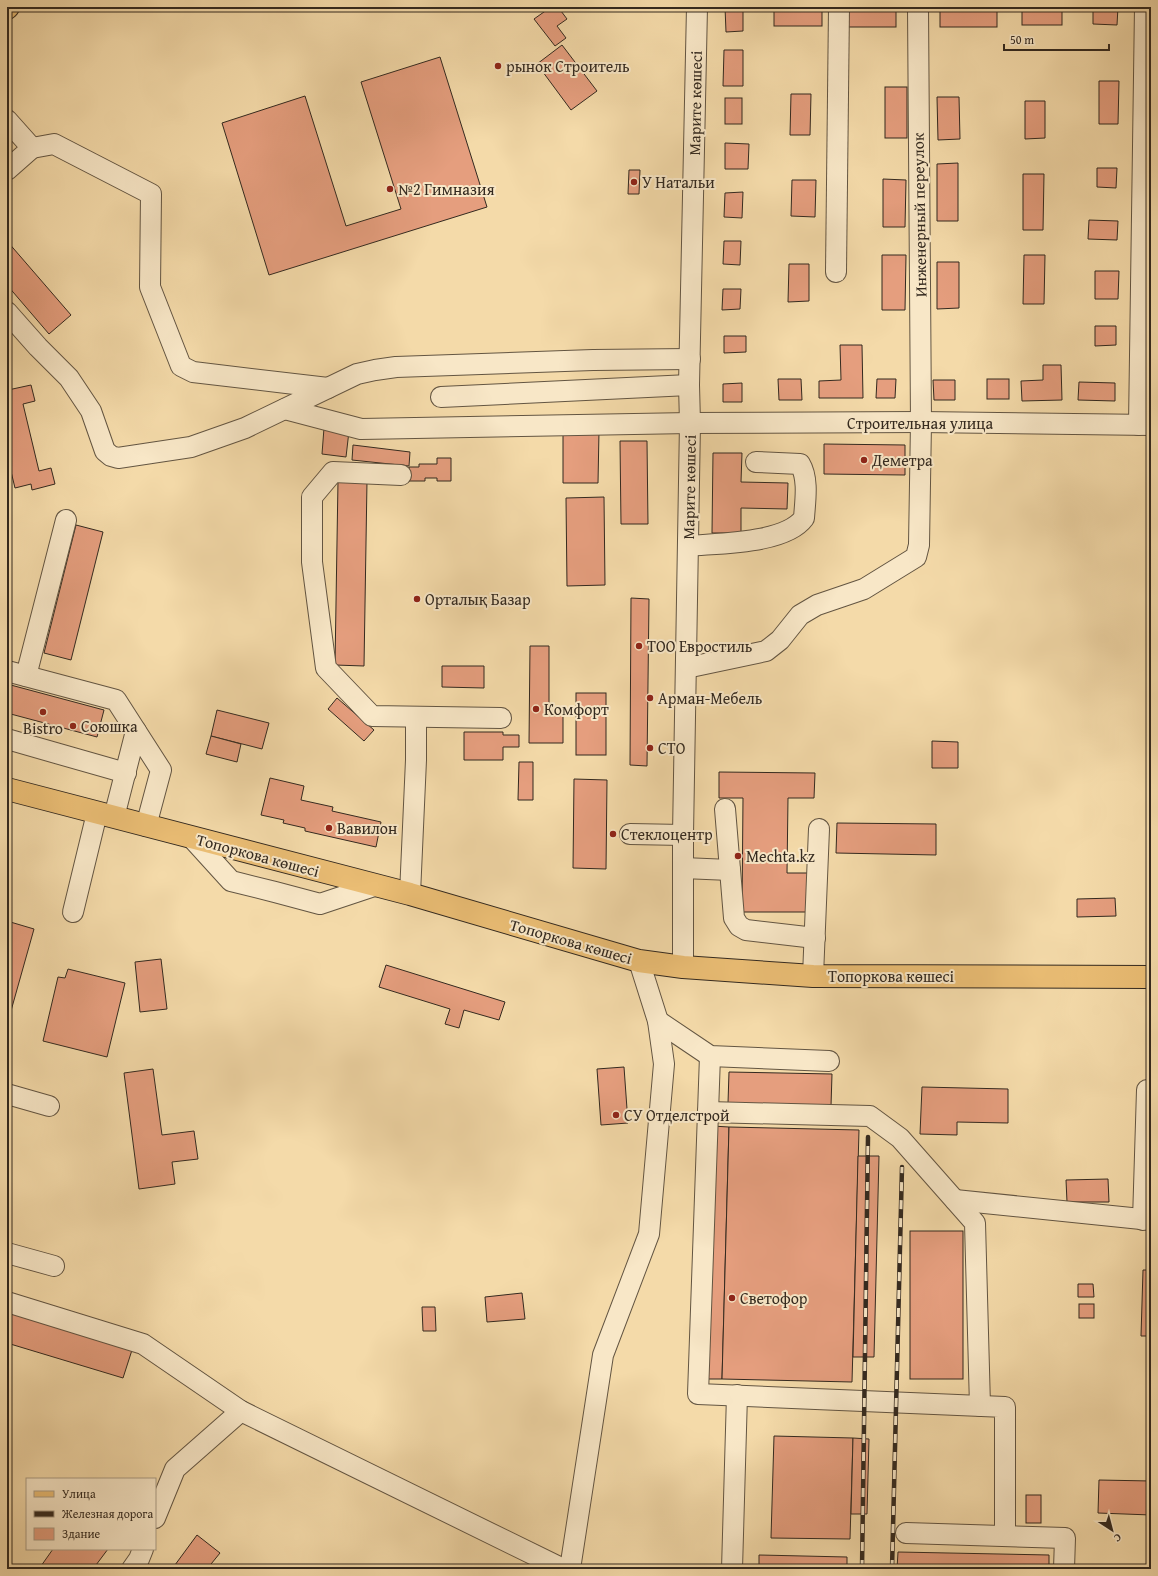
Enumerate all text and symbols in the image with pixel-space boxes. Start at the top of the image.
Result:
scale bar [1004,26,1109,52]
text: 50 m [1010,31,1034,48]
street label: Марите көшесі [682,50,708,156]
place label: рынок Строитель [506,54,630,78]
marker: рынок Строитель [493,61,503,71]
street label: Инженерный переулок [906,132,932,297]
place label: У Натальи [642,170,715,194]
place label: №2 Гимназия [398,177,495,201]
marker: У Натальи [629,177,639,187]
marker: №2 Гимназия [385,184,395,194]
street label: Строительная улица [847,411,993,435]
street label: Марите көшесі [676,434,702,540]
place label: Деметра [871,448,933,472]
marker: Деметра [859,455,869,465]
place label: Орталық Базар [425,587,531,611]
marker: Орталық Базар [412,594,422,604]
place label: ТОО Евростиль [647,634,753,658]
marker: ТОО Евростиль [634,641,644,651]
place label: Арман-Мебель [658,686,763,710]
marker: Арман-Мебель [645,693,655,703]
place label: Комфорт [544,697,609,721]
marker: Комфорт [531,704,541,714]
marker: Bistro [38,707,48,717]
place label: Союшка [81,714,138,738]
place label: Bistro [23,716,63,740]
marker: Союшка [68,721,78,731]
place label: СТО [658,736,686,760]
marker: СТО [645,743,655,753]
place label: Вавилон [337,816,397,840]
place label: Стеклоцентр [621,822,713,846]
marker: Вавилон [324,823,334,833]
street label: Топоркова көшесі [194,827,323,883]
marker: Стеклоцентр [608,829,618,839]
place label: Mechta.kz [746,844,815,868]
marker: Mechta.kz [733,851,743,861]
street label: Топоркова көшесі [507,912,635,970]
street label: Топоркова көшесі [828,964,955,988]
place label: СУ Отделстрой [624,1103,730,1127]
marker: СУ Отделстрой [611,1110,621,1120]
place label: Светофор [740,1286,808,1310]
marker: Светофор [727,1293,737,1303]
legend [26,1478,156,1550]
text: Улица [62,1485,96,1502]
text: Железная дорога [61,1505,153,1522]
north arrow [1092,1510,1132,1550]
text: Здание [62,1525,101,1542]
text: С [1111,1530,1125,1546]

